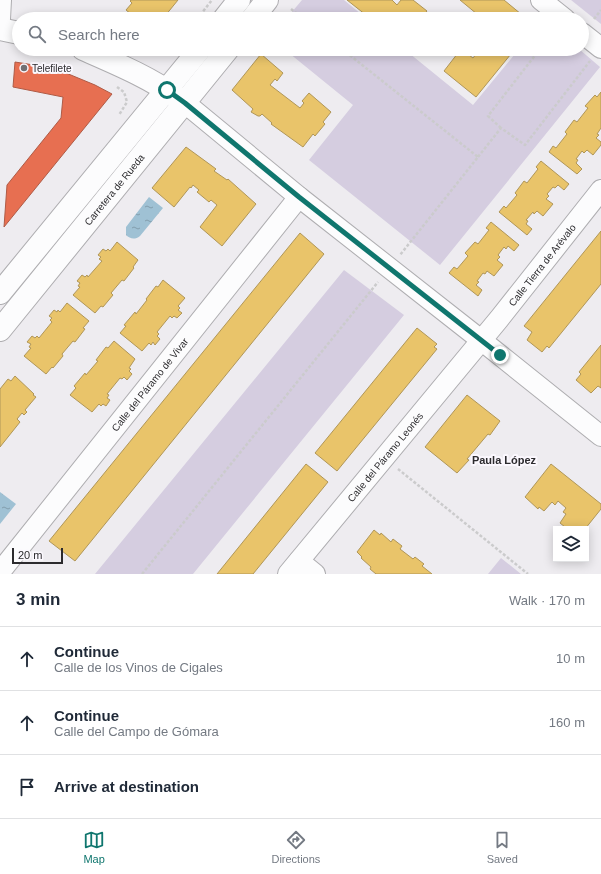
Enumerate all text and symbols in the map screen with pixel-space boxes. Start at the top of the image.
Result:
search box [12,12,589,56]
icon: search [26,23,48,45]
text: Search here [58,26,140,43]
marker: Telefilete [19,63,29,73]
place label: Telefilete [32,63,72,74]
route start [158,81,176,99]
street label: Carretera de Rueda [82,152,147,228]
street label: Calle Tierra de Arévalo [506,222,578,308]
street label: Calle del Páramo de Vivar [110,335,191,433]
route end [491,346,509,364]
street label: Calle del Páramo Leonés [345,410,425,504]
district label: Paula López [472,454,537,466]
map controls [553,526,589,562]
button: layers [553,526,589,562]
scale bar [12,546,63,565]
text: 20 m [18,549,42,561]
text: 3 min [16,590,60,609]
text: Walk · 170 m [509,593,585,608]
text: Continue [54,643,119,660]
icon: ahead [16,648,38,670]
text: 10 m [556,651,585,666]
text: Calle de los Vinos de Cigales [54,660,223,675]
text: Continue [54,707,119,724]
icon: ahead [16,712,38,734]
text: 160 m [549,715,585,730]
text: Calle del Campo de Gómara [54,724,219,739]
icon: arrive [16,776,38,798]
text: Arrive at destination [54,778,199,795]
tab: Map [83,829,105,865]
tab: Directions [271,829,320,865]
tab: Saved [487,829,518,865]

